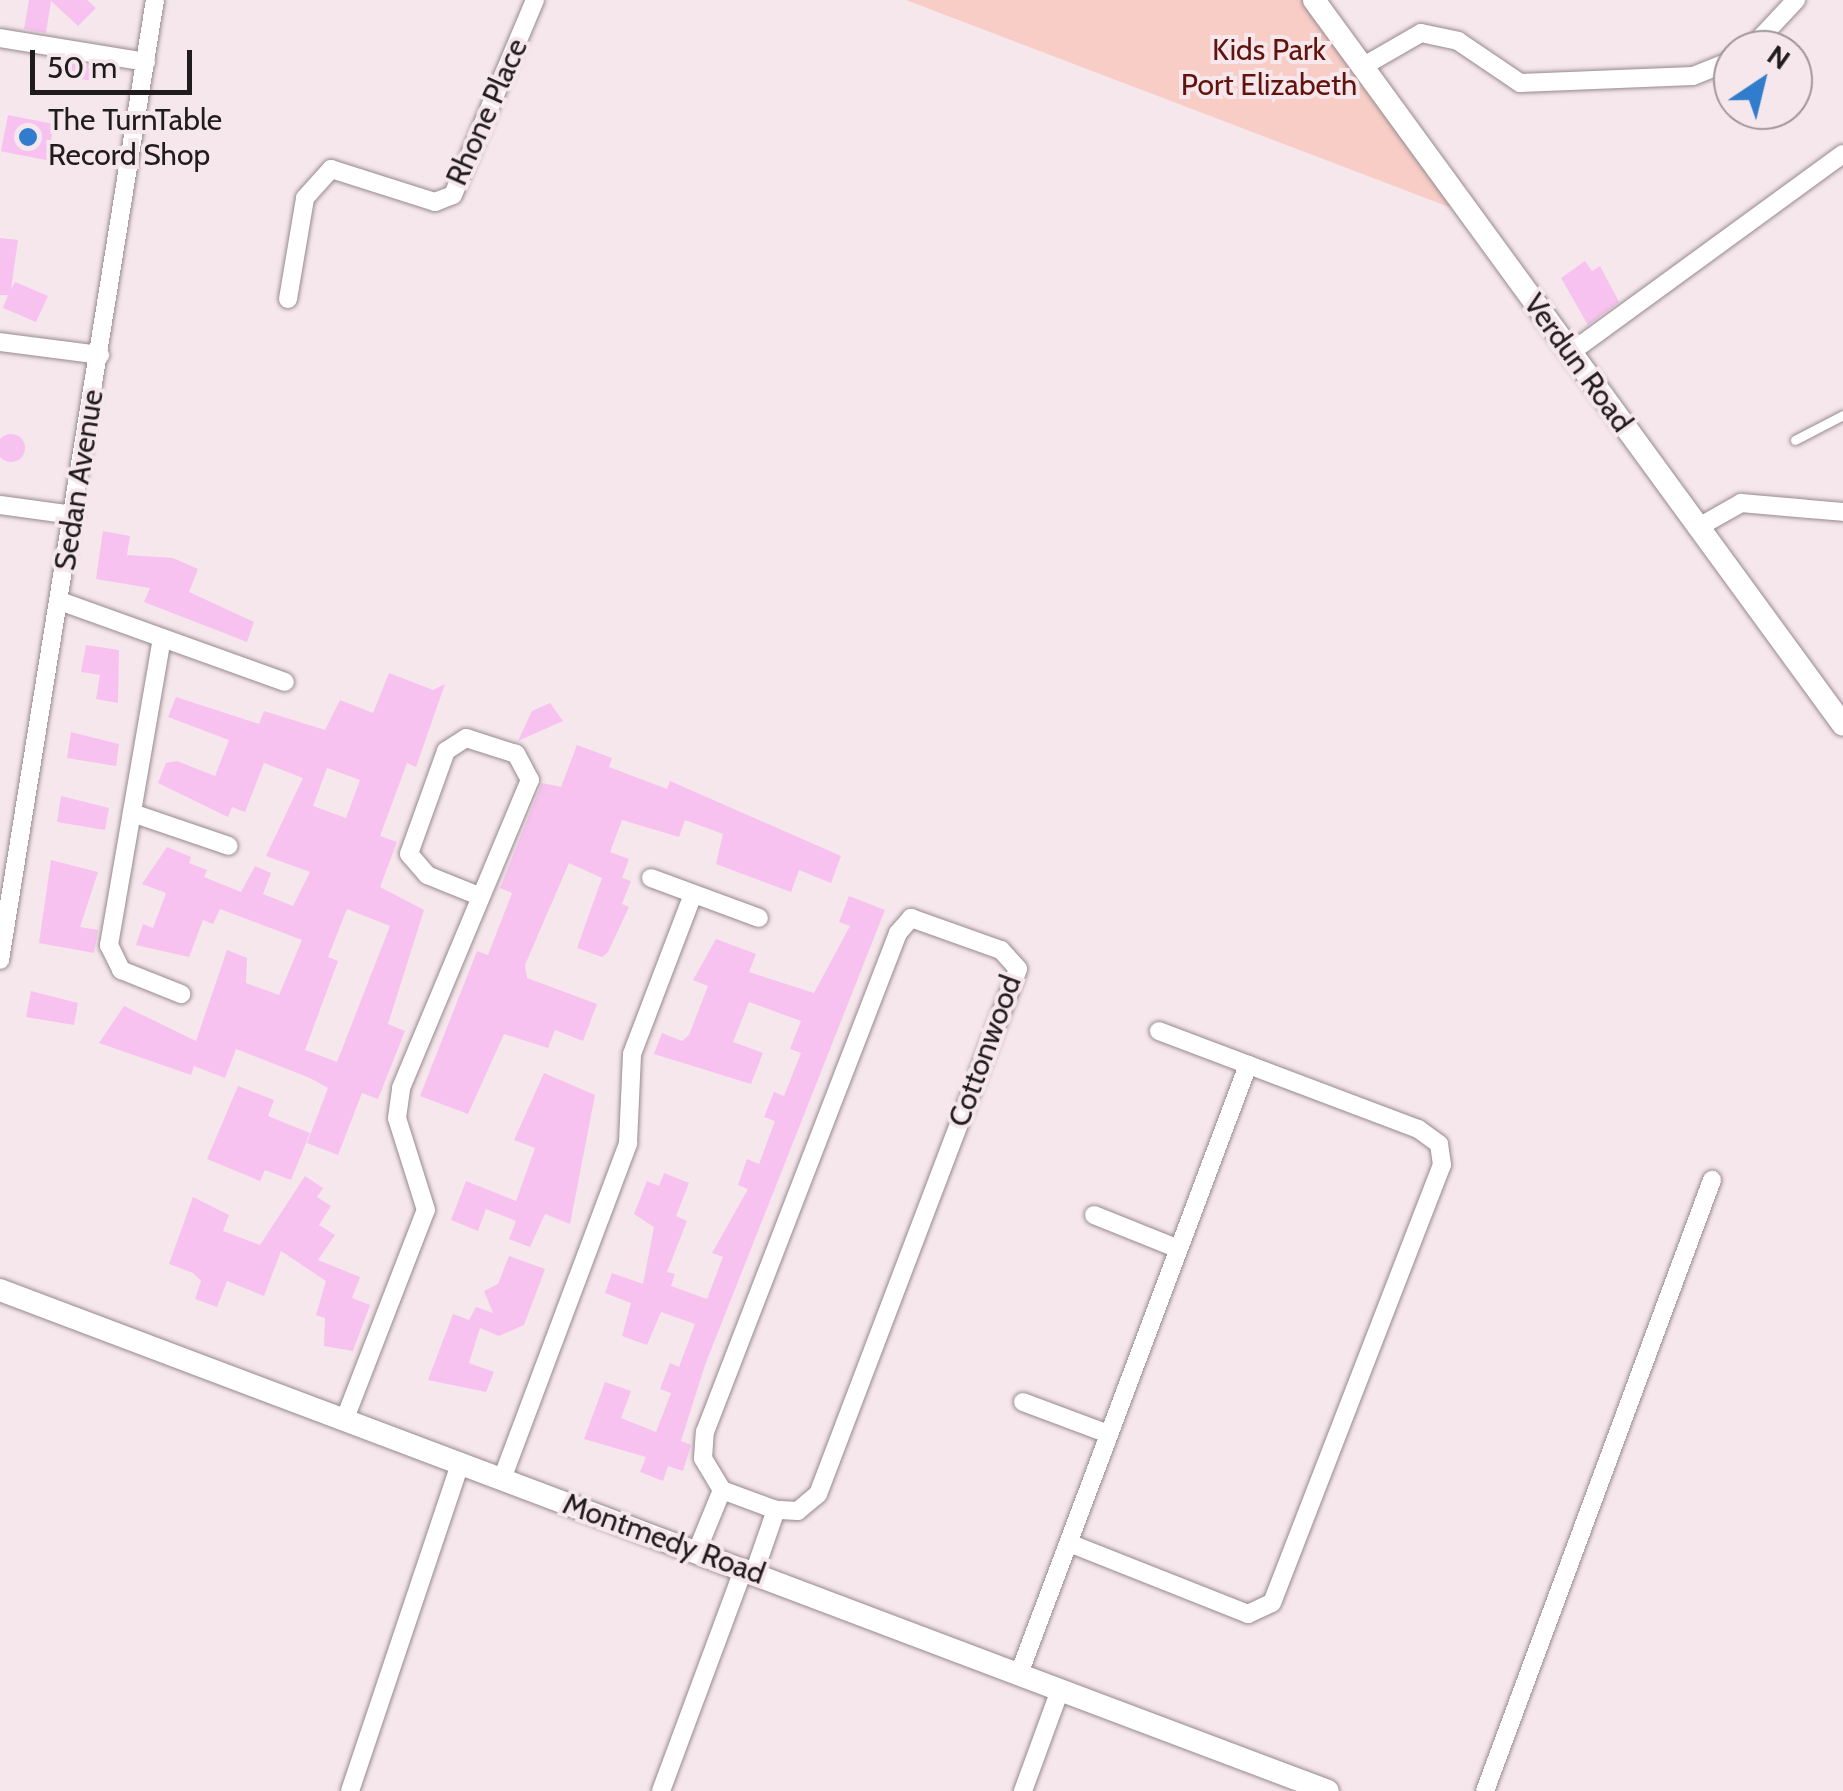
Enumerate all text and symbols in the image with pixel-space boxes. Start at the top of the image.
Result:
scale bar [35,30,198,92]
north arrow [1713,30,1813,130]
park label: Kids Park Port Elizabeth [1181,32,1357,102]
street label: Rhone Place [439,33,535,191]
text: N [1761,37,1797,77]
text: 50 m [47,49,117,86]
place label: The TurnTable Record Shop [48,102,222,172]
marker: The TurnTable Record Shop [17,126,39,148]
street label: Verdun Road [1516,287,1640,439]
street label: Sedan Avenue [47,387,111,573]
street label: Cottonwood [941,970,1029,1132]
street label: Montmedy Road [558,1486,770,1592]

